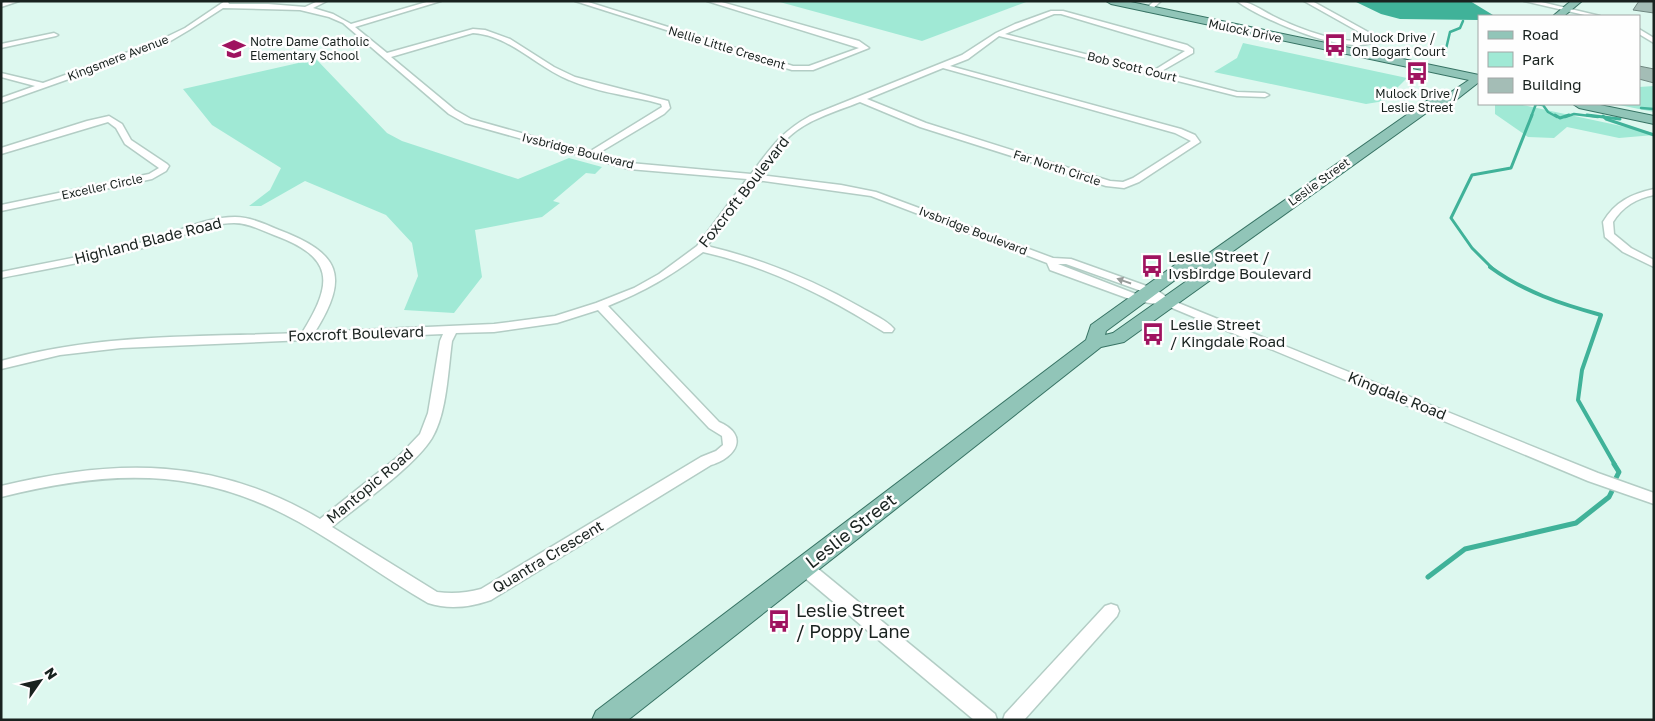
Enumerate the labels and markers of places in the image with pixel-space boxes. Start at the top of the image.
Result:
place label: Mulock Drive / On Bogart Court [1352,30,1446,59]
bus stop icon: Mulock Drive / On Bogart Court [1322,32,1348,58]
place label: Notre Dame Catholic Elementary School [250,34,370,63]
school or university icon: Notre Dame Catholic Elementary School [221,36,247,62]
bus stop icon: Mulock Drive / Leslie Street [1404,60,1430,86]
place label: Mulock Drive / Leslie Street [1375,86,1459,115]
place label: Leslie Street / Ivsbirdge Boulevard [1168,247,1311,282]
bus stop icon: Leslie Street / Ivsbirdge Boulevard [1139,253,1165,279]
place label: Leslie Street / Kingdale Road [1170,315,1285,350]
bus stop icon: Leslie Street / Kingdale Road [1140,321,1166,347]
place label: Leslie Street / Poppy Lane [796,599,910,642]
bus stop icon: Leslie Street / Poppy Lane [766,608,792,634]

